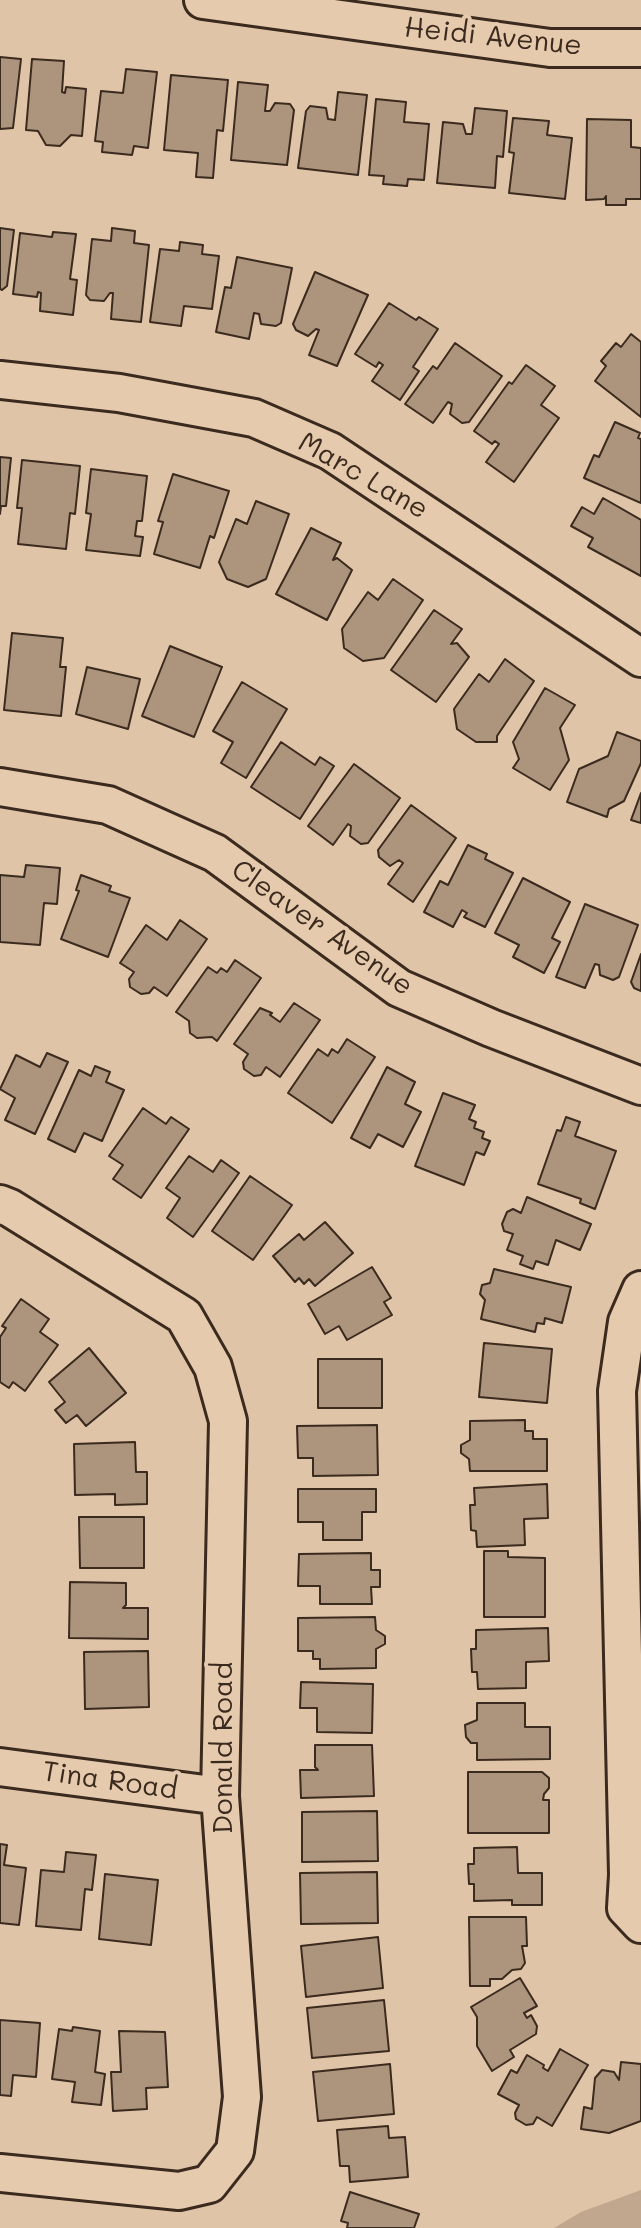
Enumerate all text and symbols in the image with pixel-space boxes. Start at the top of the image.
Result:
street label: Heidi Avenue [403,11,583,63]
street label: Marc Lane [292,425,434,527]
street label: Cleaver Avenue [225,853,419,1003]
street label: Donald Road [206,1662,240,1834]
street label: Tina Road [40,1755,180,1807]

